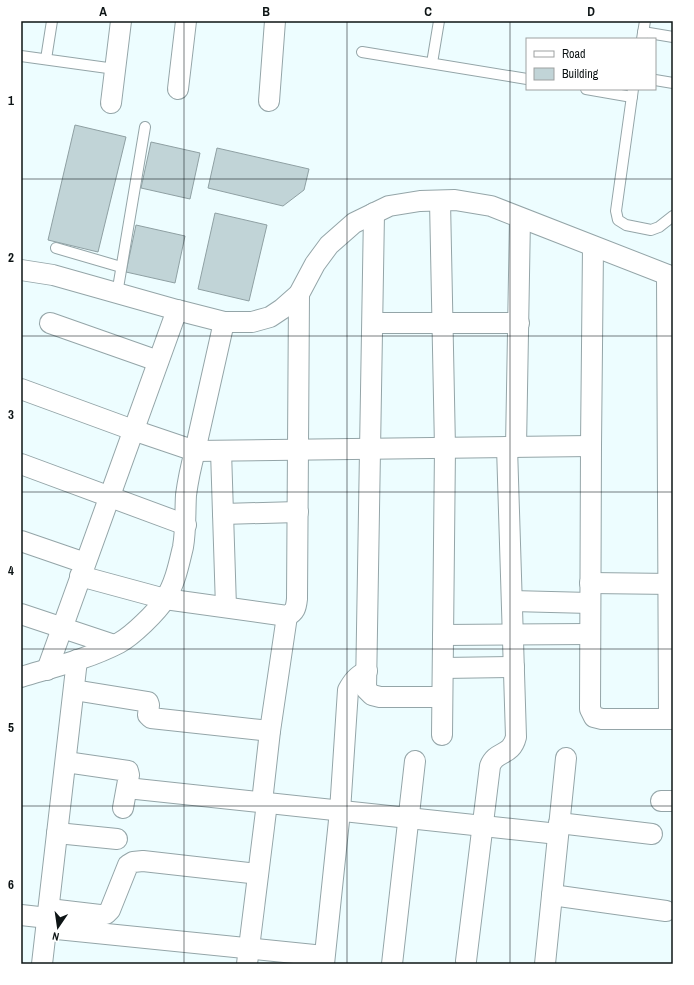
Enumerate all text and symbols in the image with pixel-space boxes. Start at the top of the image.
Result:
text: A [99,3,107,20]
text: B [262,3,270,20]
text: C [424,3,432,20]
text: D [587,3,595,20]
legend [526,38,656,90]
text: Road [562,46,586,62]
text: Building [562,66,599,82]
text: 1 [8,92,14,109]
text: 2 [8,249,14,266]
text: 3 [8,406,14,423]
text: 4 [8,562,14,579]
text: 5 [8,719,14,736]
text: 6 [8,876,14,893]
north arrow [38,907,78,947]
text: N [51,929,60,944]

